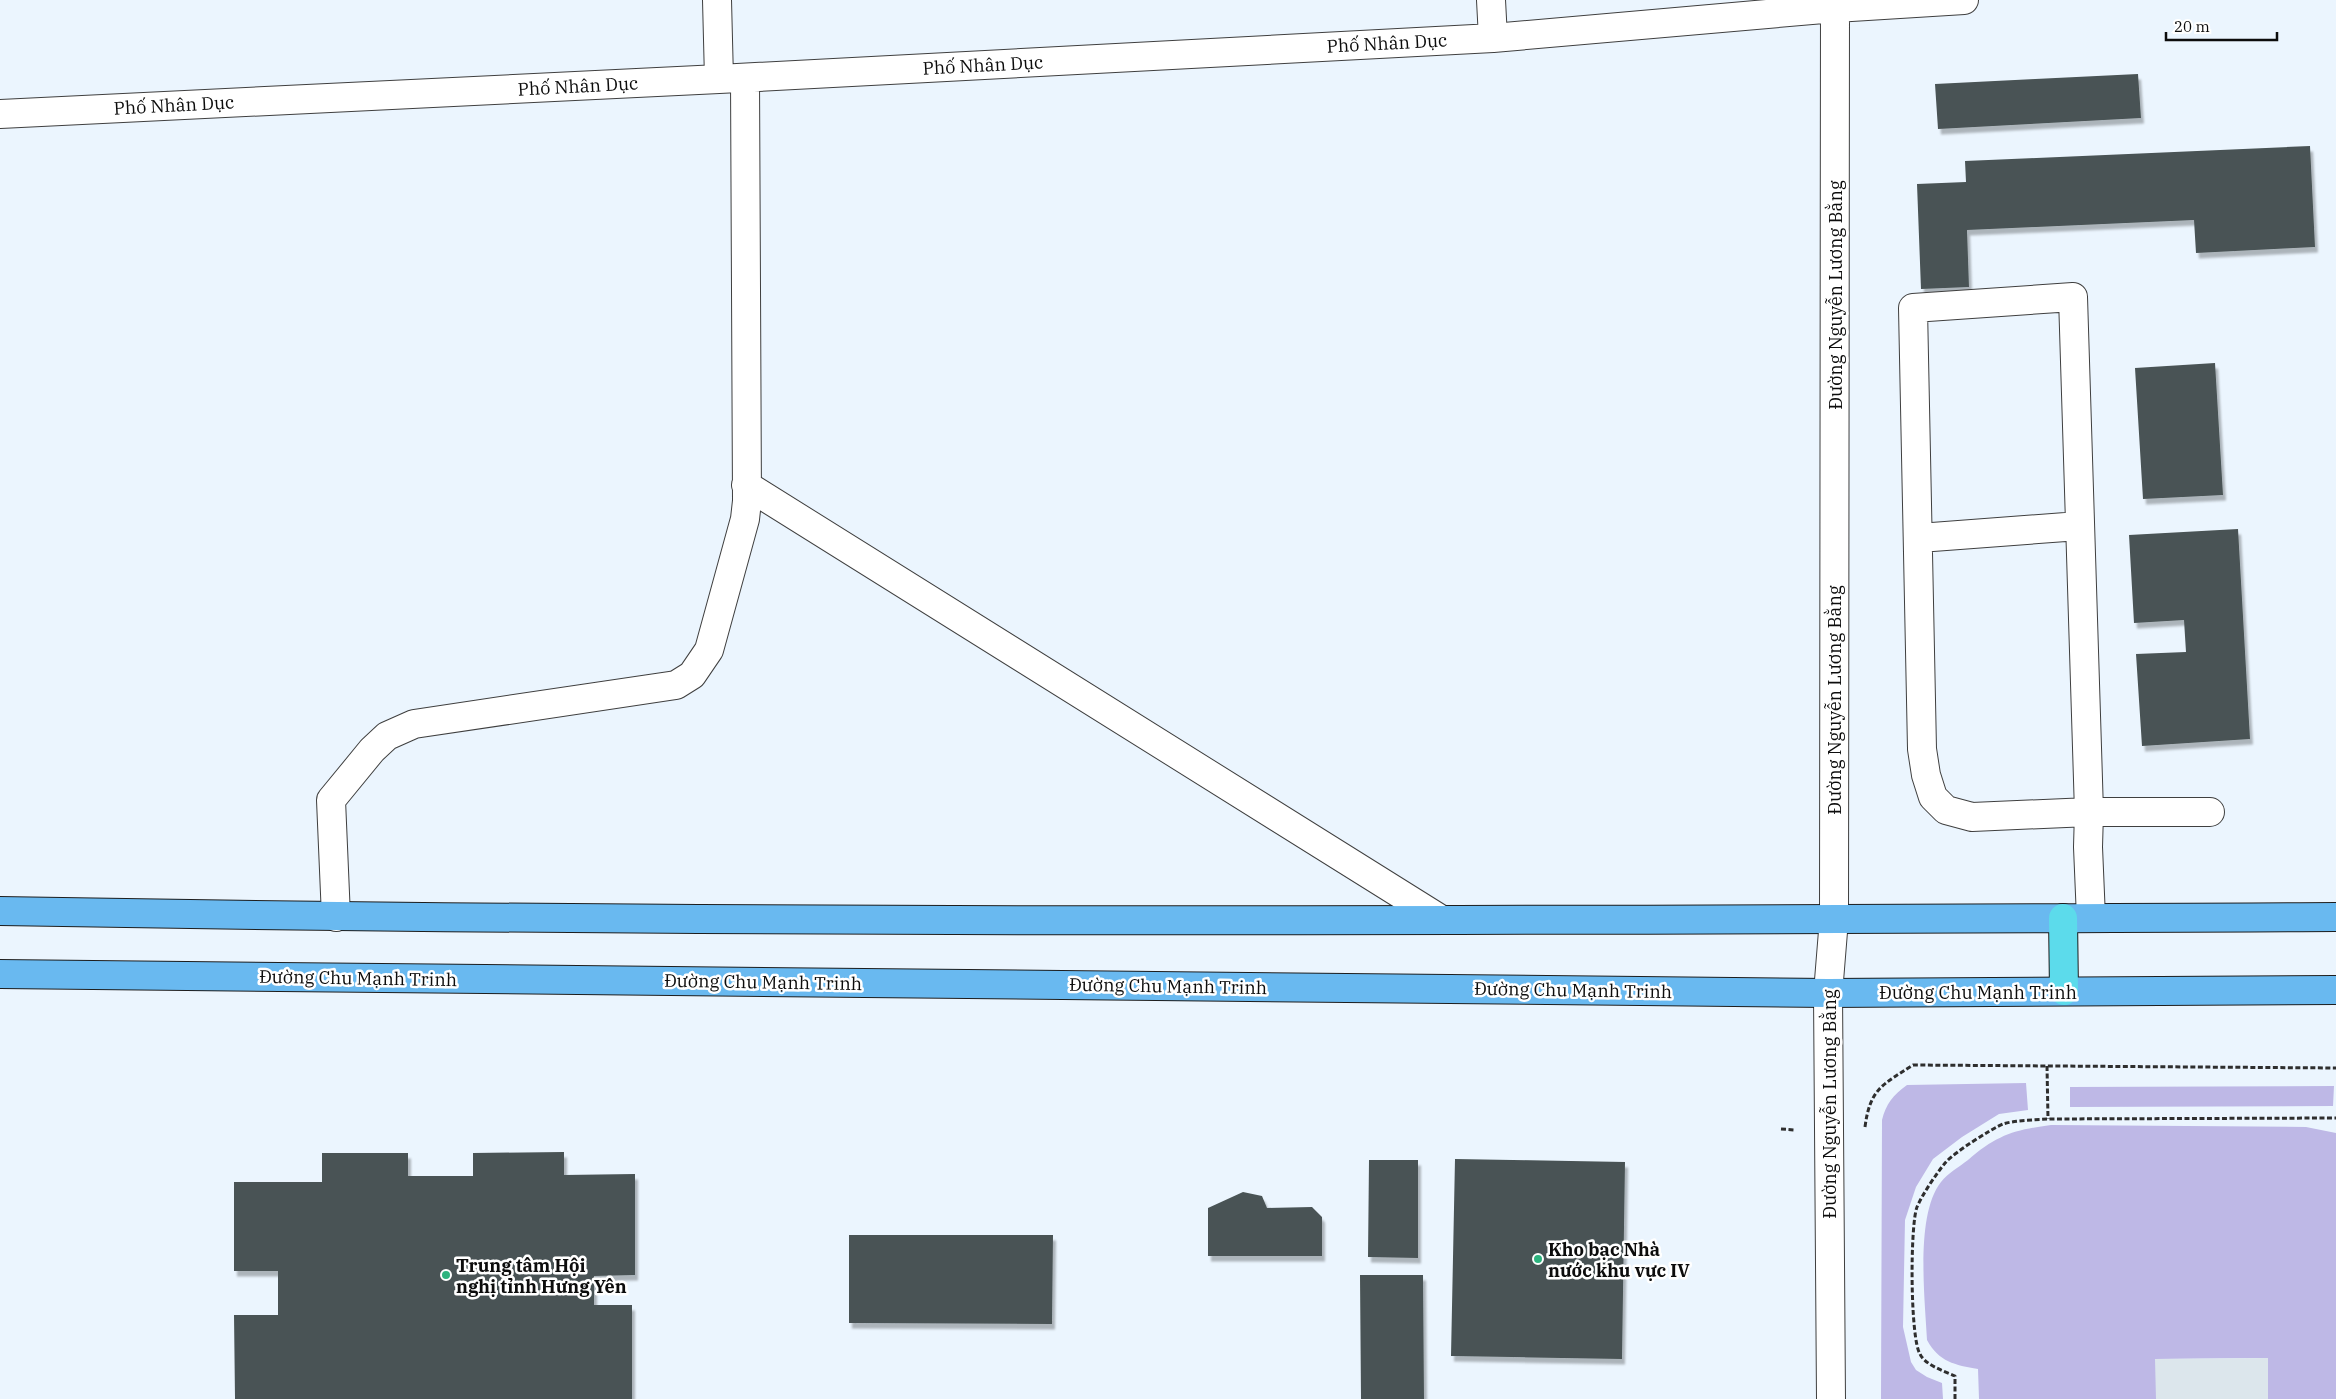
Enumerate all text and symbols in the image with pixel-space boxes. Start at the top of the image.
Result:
scale bar [2166,10,2277,42]
text: 20 m [2174,17,2210,36]
street label: Phố Nhân Dục [1326,28,1448,58]
street label: Phố Nhân Dục [922,50,1044,80]
street label: Phố Nhân Dục [517,71,639,101]
street label: Phố Nhân Dục [113,90,235,120]
street label: Đường Nguyễn Lương Bằng [1824,180,1847,410]
street label: Đường Nguyễn Lương Bằng [1823,585,1846,815]
street label: Đường Chu Mạnh Trinh [259,965,457,991]
street label: Đường Chu Mạnh Trinh [664,969,862,995]
street label: Đường Chu Mạnh Trinh [1069,973,1267,999]
street label: Đường Chu Mạnh Trinh [1474,977,1672,1003]
street label: Đường Chu Mạnh Trinh [1879,981,2077,1004]
street label: Đường Nguyễn Lương Bằng [1818,989,1841,1219]
place label: Kho bạc Nhà nước khu vực IV [1548,1238,1690,1282]
marker: Kho bạc Nhà nước khu vực IV [1532,1253,1544,1265]
place label: Trung tâm Hội nghị tỉnh Hưng Yên [456,1254,627,1298]
marker: Trung tâm Hội nghị tỉnh Hưng Yên [440,1269,452,1281]

